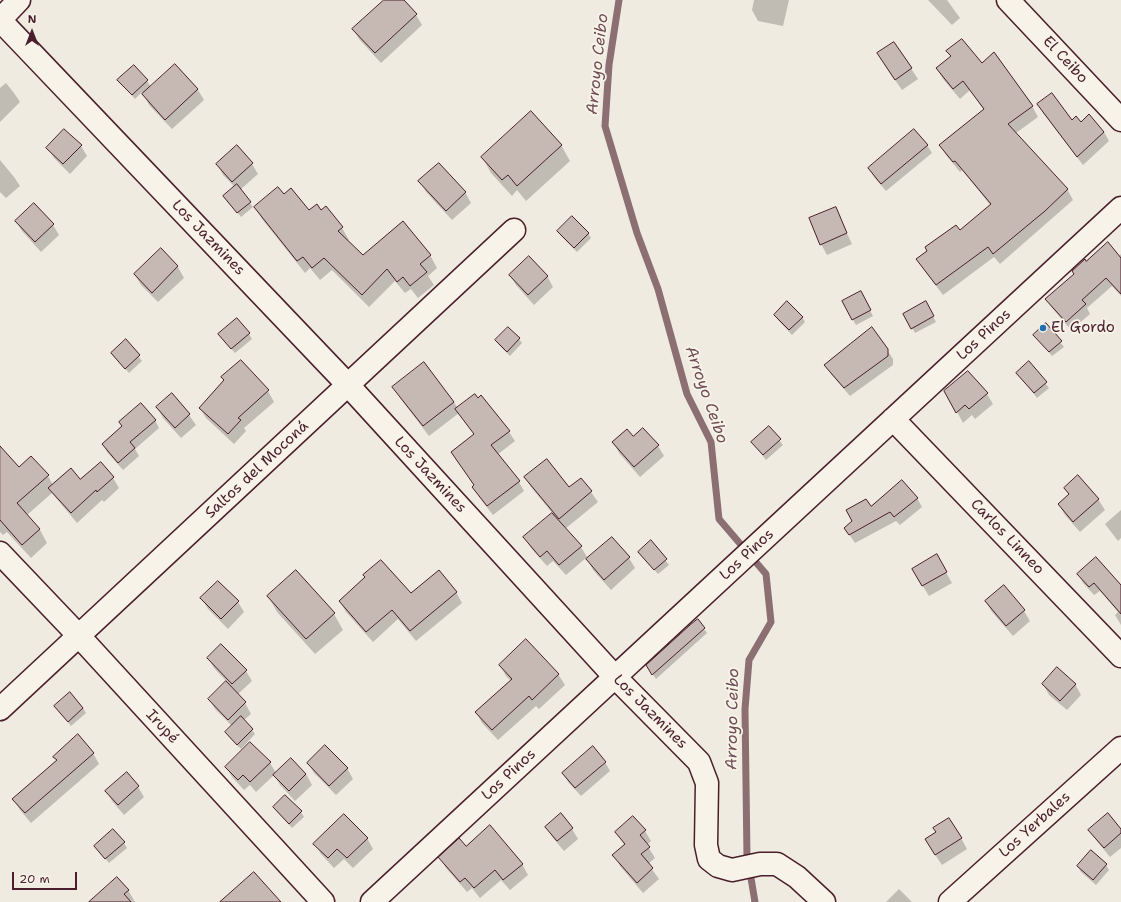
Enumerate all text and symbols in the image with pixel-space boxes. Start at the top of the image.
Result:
north arrow [12,12,52,52]
text: N [28,12,36,27]
water label: Arroyo Ceibo [583,12,613,116]
street label: El Ceibo [1039,33,1091,87]
street label: Los Jazmines [168,197,248,279]
street label: Los Pinos [953,305,1015,365]
place label: El Gordo [1051,319,1115,337]
marker: El Gordo [1038,323,1048,333]
water label: Arroyo Ceibo [680,344,732,446]
street label: Saltos del Moconá [202,417,312,523]
street label: Los Jazmines [390,433,470,517]
street label: Carlos Linneo [966,495,1048,579]
street label: Los Pinos [716,525,778,585]
water label: Arroyo Ceibo [723,668,743,770]
street label: Los Jazmines [609,671,691,753]
street label: Irupé [142,706,182,748]
street label: Los Pinos [478,745,540,805]
street label: Los Yerbales [996,788,1074,862]
scale bar [14,864,79,890]
text: 20 m [19,871,50,887]

